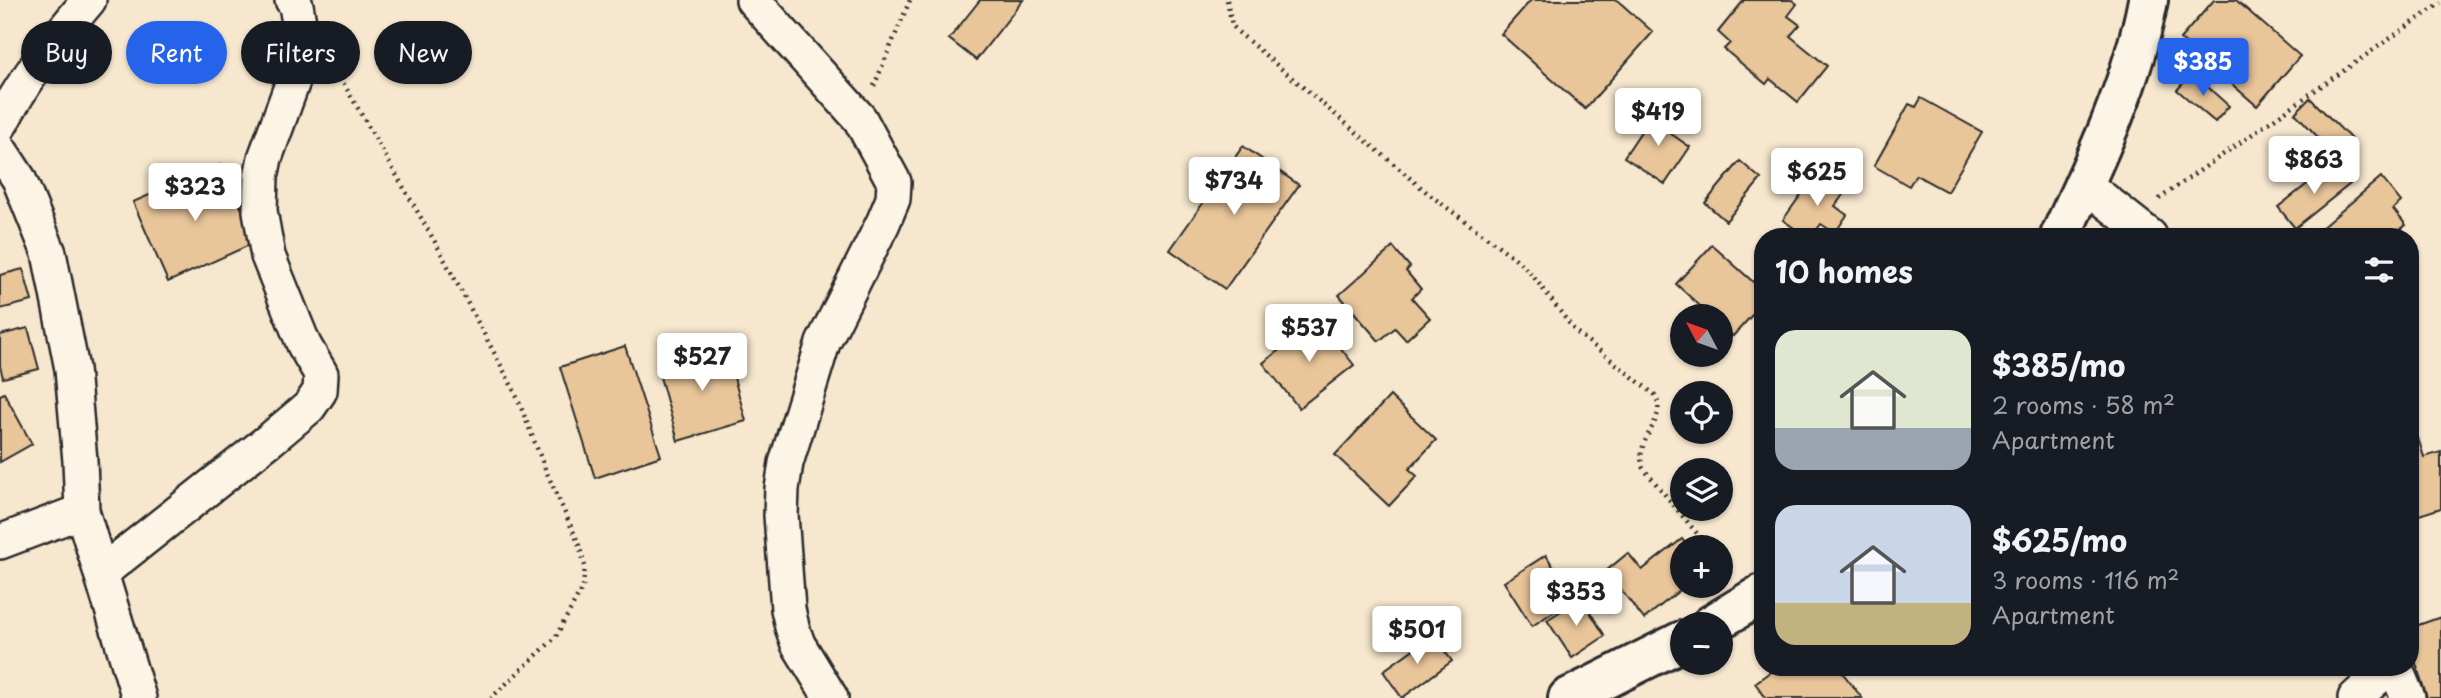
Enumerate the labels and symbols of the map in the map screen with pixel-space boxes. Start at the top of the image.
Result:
pin: $385 [2162,38,2244,98]
pin: $419 [1617,88,1699,148]
pin: $863 [2273,136,2355,196]
pin: $625 [1776,148,1858,208]
pin: $734 [1193,158,1275,217]
pin: $323 [154,164,236,223]
pin: $537 [1268,304,1350,364]
north arrow [1670,304,1732,368]
pin: $527 [661,334,743,393]
pin: $353 [1535,568,1617,628]
pin: $501 [1376,606,1458,666]

